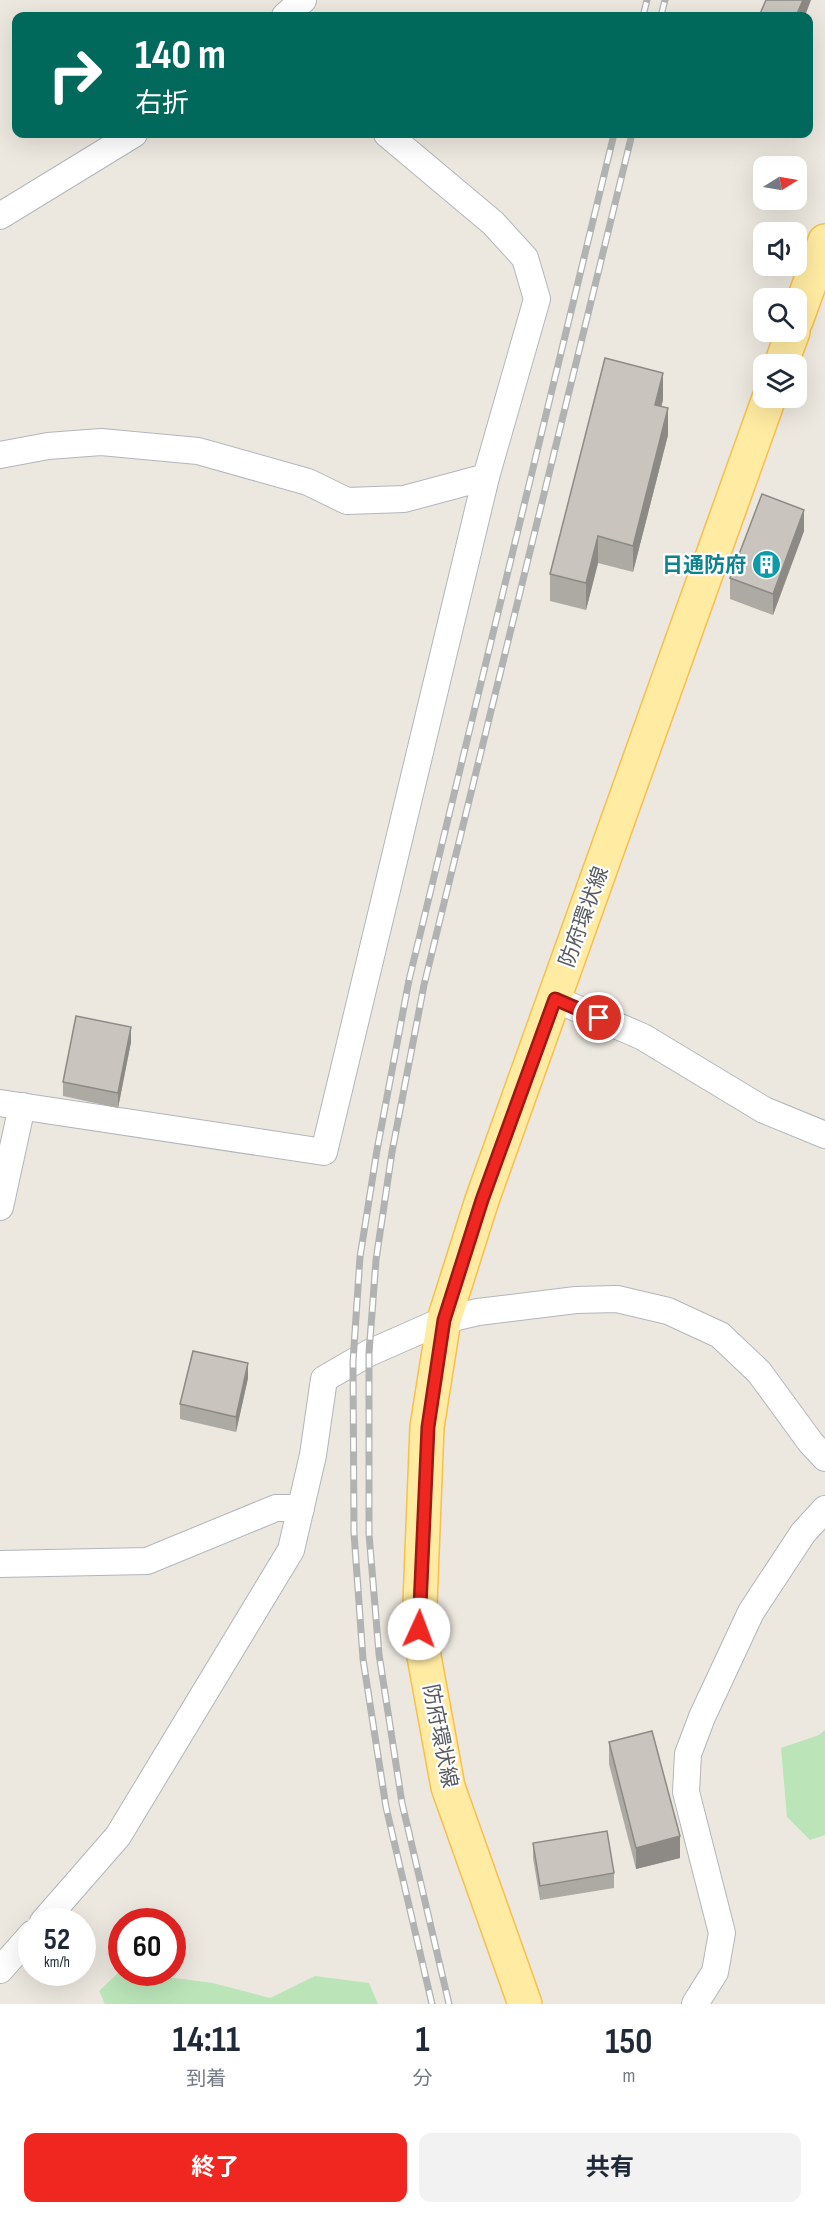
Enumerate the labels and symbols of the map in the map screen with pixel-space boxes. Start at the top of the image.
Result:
north arrow [753,156,807,210]
building icon: 日通防府 [751,549,783,581]
place label: 日通防府 [662,553,746,578]
street label: 防府環状線 [554,863,614,971]
pin [573,992,624,1043]
position arrow [387,1597,451,1661]
street label: 防府環状線 [418,1682,462,1790]
speed limit sign: 60 [108,1908,186,1986]

